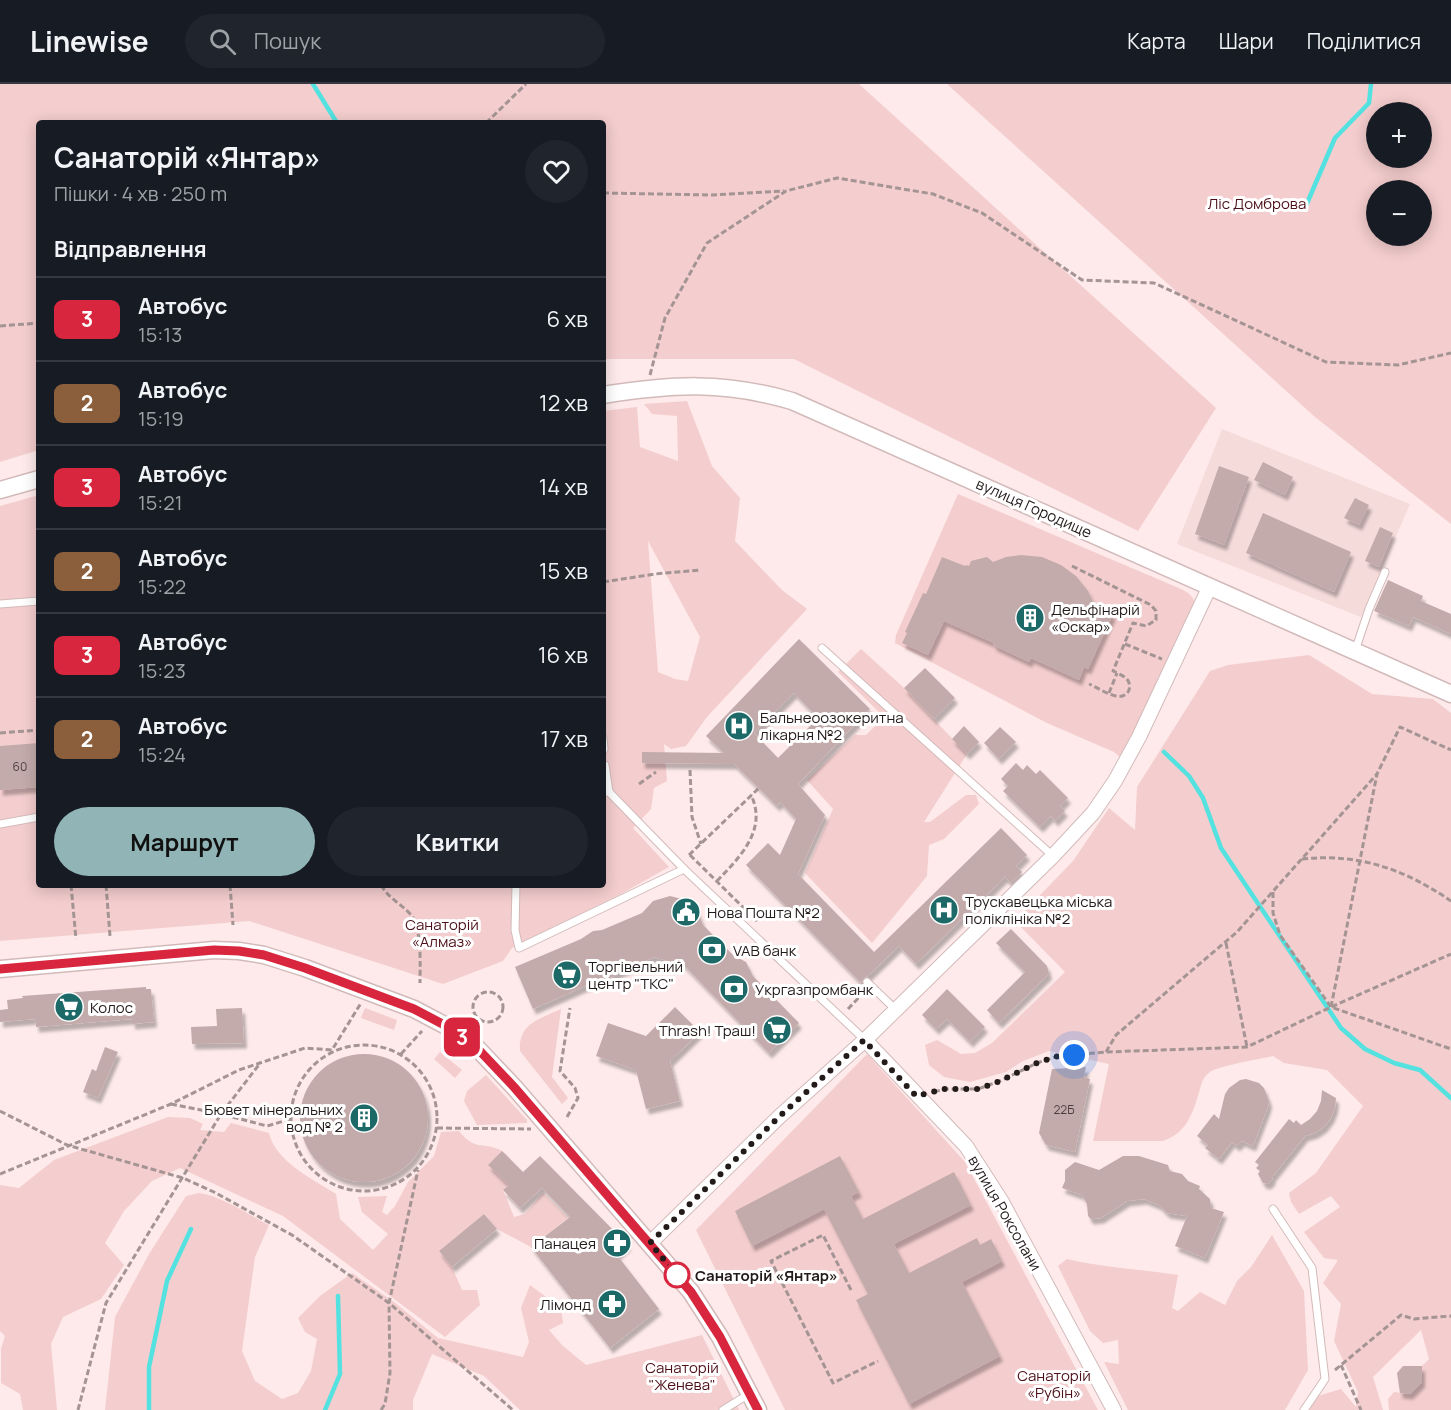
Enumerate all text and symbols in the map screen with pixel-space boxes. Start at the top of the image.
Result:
search box [185,14,605,68]
text: Linewise [30,22,149,60]
icon: search [206,25,239,58]
text: Пошук [254,26,321,56]
text: Карта [1127,27,1186,55]
text: Шари [1219,27,1274,55]
text: Поділитися [1307,27,1421,55]
map controls [1366,102,1432,246]
button: + [1366,102,1432,168]
text: Санаторій «Янтар» [54,138,321,176]
button: heart [525,140,588,203]
text: Пішки · 4 хв · 250 m [54,180,227,207]
button: − [1366,180,1432,246]
park label: Ліс Домброва [1208,193,1306,214]
text: Відправлення [54,234,207,264]
text: Автобус [138,291,227,321]
text: 6 хв [547,304,588,334]
text: 3 [81,305,93,333]
text: 15:13 [138,321,182,348]
text: Автобус [138,375,227,405]
text: 12 хв [539,388,588,418]
text: 2 [81,389,93,417]
text: 15:19 [138,405,184,432]
text: Автобус [138,459,227,489]
text: 14 хв [539,472,588,502]
text: 3 [81,473,93,501]
street label: вулиця Городище [973,473,1095,543]
text: 15:21 [138,489,183,516]
text: Автобус [138,543,227,573]
text: 15 хв [539,556,588,586]
text: 2 [81,557,93,585]
text: 15:22 [138,573,186,600]
place label: Дельфінарій «Оскар» [1051,599,1140,637]
building icon: Дельфінарій «Оскар» [1014,602,1046,634]
text: Автобус [138,627,227,657]
text: 16 хв [538,640,588,670]
text: 3 [81,641,93,669]
text: 15:23 [138,657,186,684]
place label: Бальнеоозокеритна лікарня №2 [760,707,904,745]
hospital icon: Бальнеоозокеритна лікарня №2 [723,710,755,742]
text: Автобус [138,711,227,741]
text: 17 хв [541,724,588,754]
text: 2 [81,725,93,753]
text: 15:24 [138,741,186,768]
house number: 60 [13,758,27,775]
button: Маршрут [54,807,315,876]
button: Квитки [327,807,588,876]
place label: Трускавецька міська поліклініка №2 [965,891,1112,929]
hospital icon: Трускавецька міська поліклініка №2 [928,894,960,926]
public building icon: Нова Пошта №2 [670,896,702,928]
place label: Нова Пошта №2 [707,902,820,923]
park label: Санаторій «Алмаз» [405,914,479,952]
bank icon: VAB банк [696,934,728,966]
place label: VAB банк [733,940,797,961]
place label: Торгівельний центр "ТКС" [588,956,683,994]
supermarket icon: Торгівельний центр "ТКС" [551,959,583,991]
bank icon: Укргазпромбанк [718,973,750,1005]
place label: Укргазпромбанк [755,979,874,1000]
supermarket icon: Колос [53,991,85,1023]
place label: Колос [90,997,133,1018]
supermarket icon: Thrash! Траш! [761,1014,793,1046]
line badge: 3 [442,1018,482,1056]
place label: Thrash! Траш! [659,1020,756,1041]
text: 3 [456,1023,468,1051]
your location [1059,1040,1089,1070]
place label: Бювет мінеральних вод № 2 [204,1099,343,1137]
house number: 22Б [1054,1101,1074,1118]
building icon: Бювет мінеральних вод № 2 [348,1102,380,1134]
street label: вулиця Роксолани [963,1151,1047,1275]
pharmacy icon: Панацея [601,1227,633,1259]
place label: Панацея [534,1233,596,1254]
marker: Санаторій «Янтар» [664,1262,690,1288]
place label: Санаторій «Янтар» [695,1265,838,1286]
pharmacy icon: Лімонд [596,1288,628,1320]
place label: Лімонд [540,1294,591,1315]
park label: Санаторій "Женева" [645,1357,719,1395]
park label: Санаторій «Рубін» [1017,1365,1091,1403]

